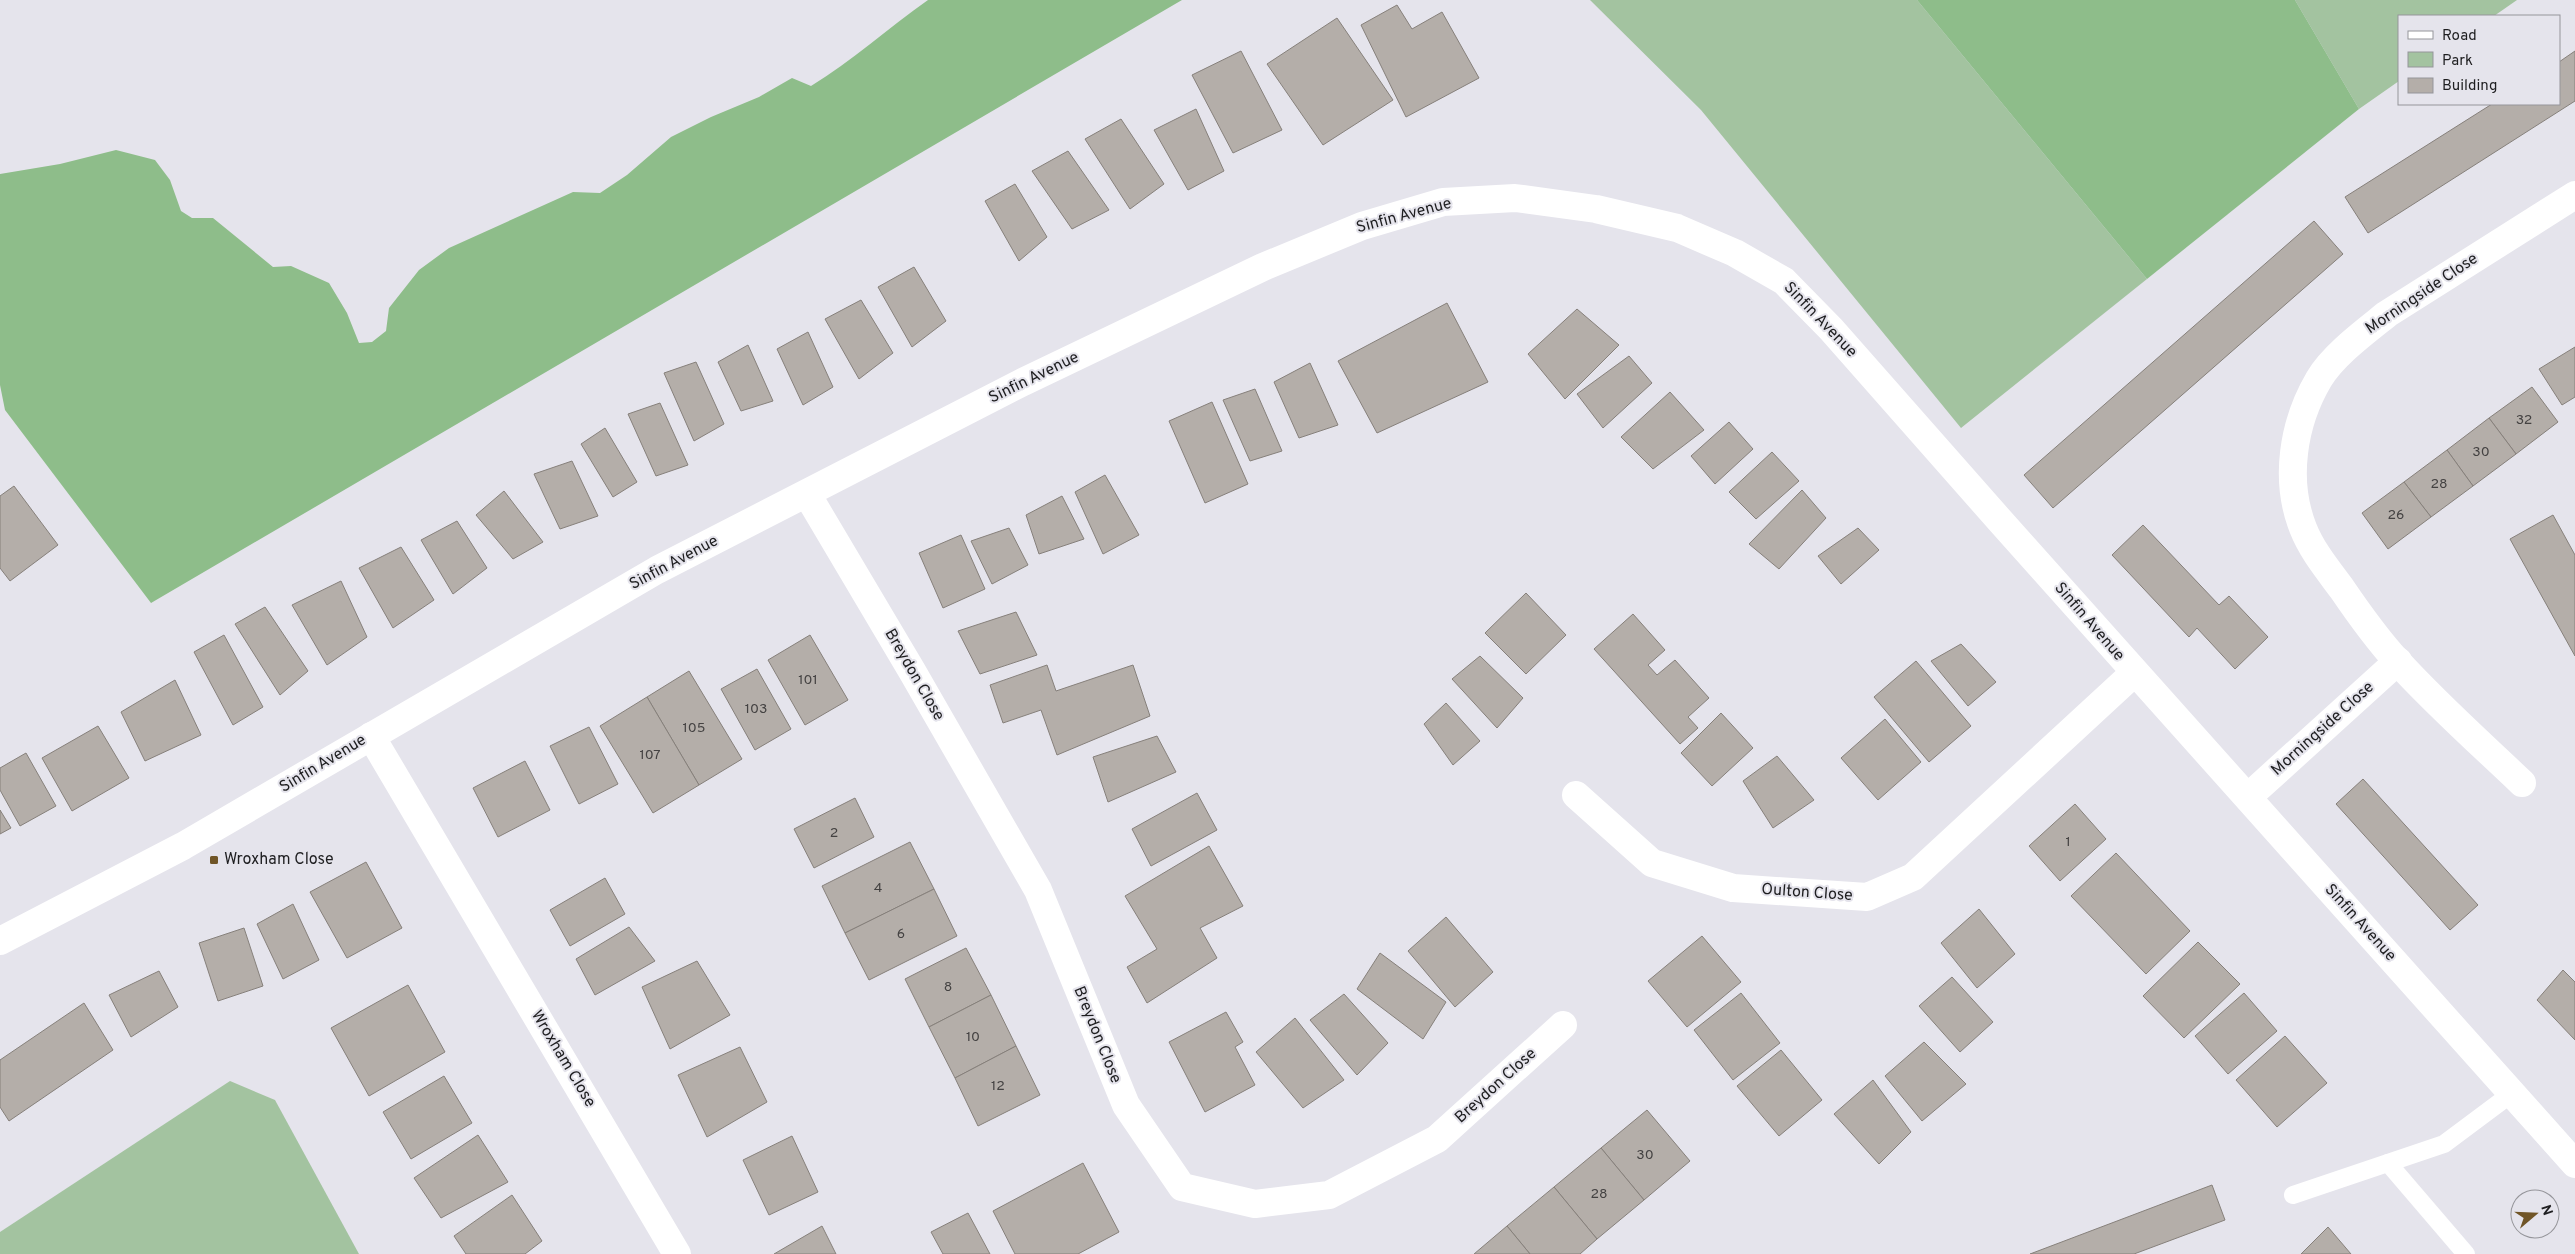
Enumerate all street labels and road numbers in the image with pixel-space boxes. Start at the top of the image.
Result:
street label: Sinfin Avenue [1354,194,1454,238]
street label: Morningside Close [2362,249,2482,339]
street label: Sinfin Avenue [1779,278,1861,362]
street label: Sinfin Avenue [986,348,1082,408]
street label: Sinfin Avenue [626,531,722,595]
street label: Sinfin Avenue [2049,579,2129,665]
street label: Breydon Close [880,625,948,725]
street label: Morningside Close [2267,678,2379,780]
street label: Sinfin Avenue [276,730,370,798]
street label: Oulton Close [1761,880,1853,906]
street label: Sinfin Avenue [2320,880,2400,966]
street label: Breydon Close [1068,984,1126,1086]
street label: Wroxham Close [526,1007,600,1111]
street label: Breydon Close [1451,1044,1541,1128]

